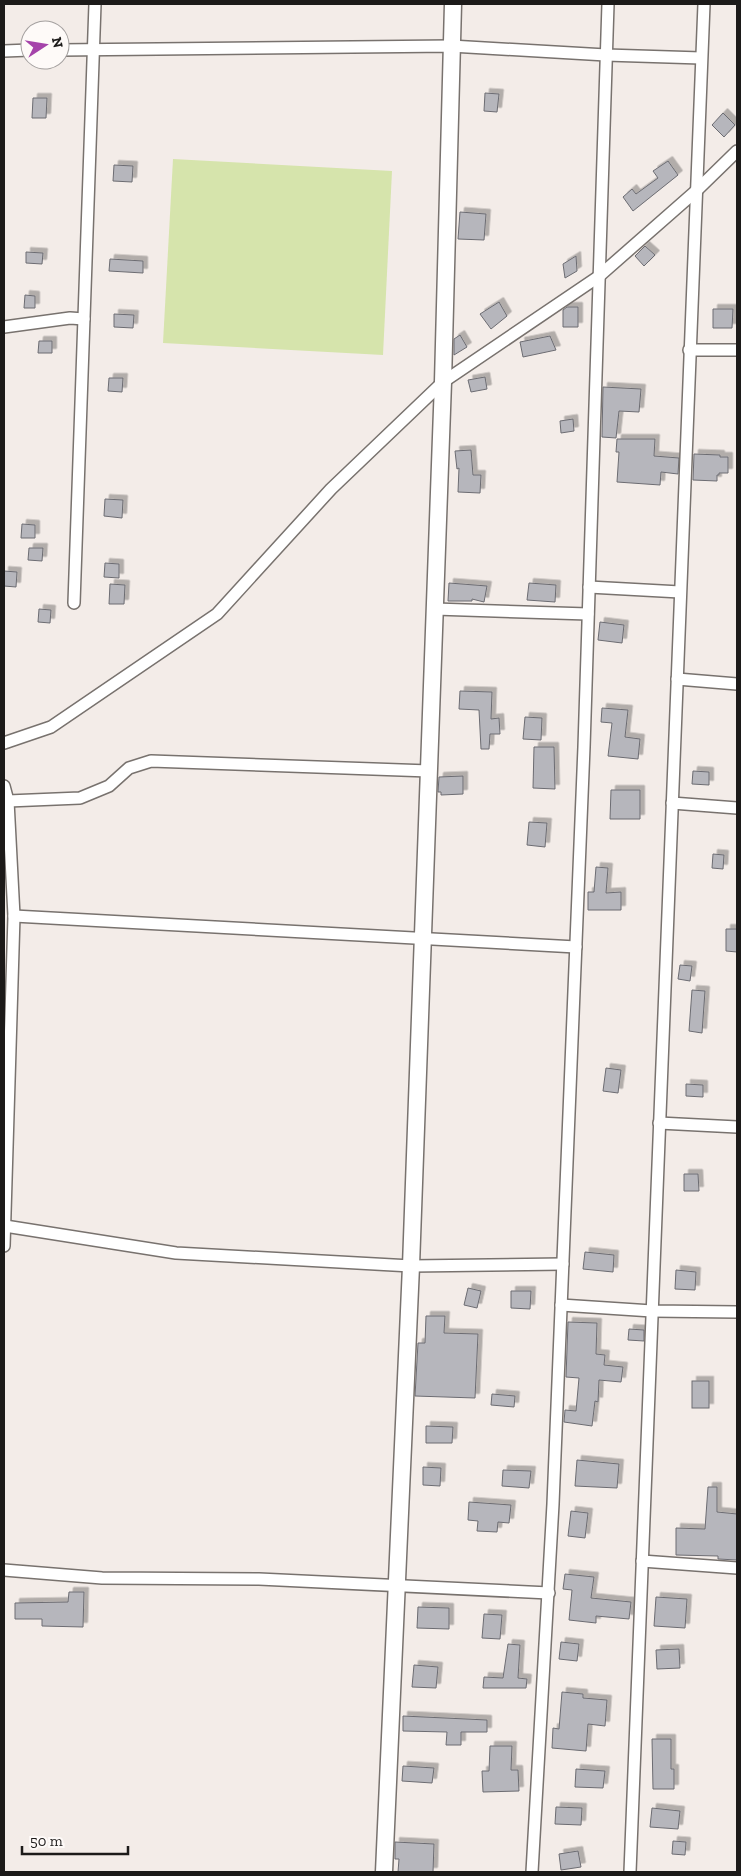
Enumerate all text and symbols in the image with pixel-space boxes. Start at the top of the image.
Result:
north arrow [20,20,70,70]
text: N [48,35,67,50]
scale bar [22,1824,129,1856]
text: 50 m [30,1832,63,1850]

